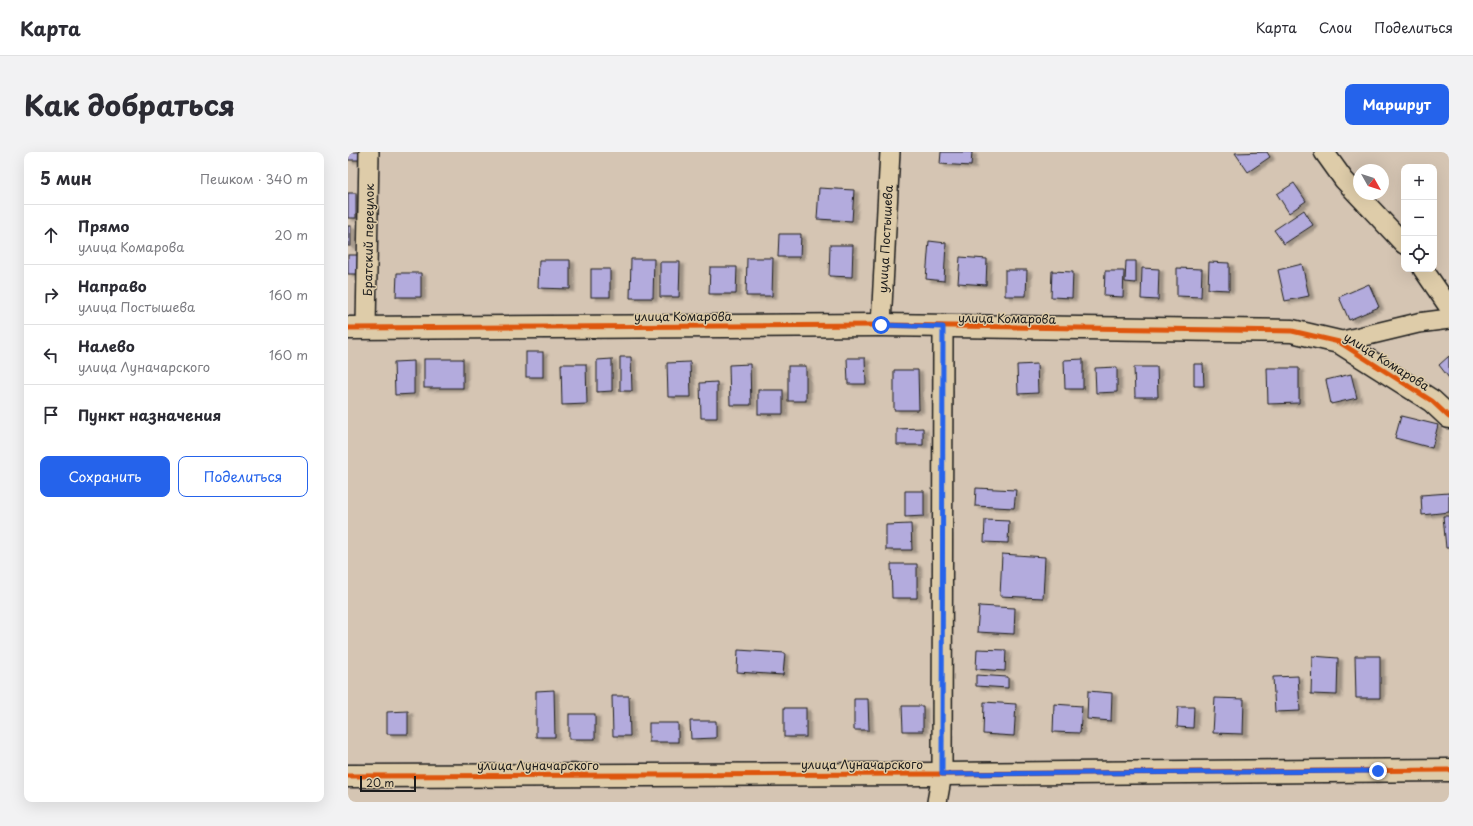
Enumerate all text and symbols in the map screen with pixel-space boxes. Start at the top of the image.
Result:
text: Карта [20,14,81,42]
text: Карта [1256,17,1297,38]
text: Слои [1319,17,1352,38]
text: Поделиться [1374,17,1453,38]
text: Как добраться [24,83,235,126]
button: Маршрут [1345,84,1449,125]
north arrow [1353,164,1389,200]
map controls [1401,164,1437,272]
button: + [1401,164,1437,200]
text: 5 мин [40,165,92,191]
text: Пешком · 340 m [200,169,308,188]
street label: Братский переулок [358,182,378,297]
street label: улица Постышева [873,184,897,293]
button: − [1401,200,1437,236]
text: Прямо [78,214,129,237]
icon: ahead [40,224,62,246]
text: 20 m [274,225,308,244]
button: locate [1401,236,1437,272]
text: улица Комарова [78,237,184,256]
text: Направо [78,274,147,297]
icon: right [40,284,62,306]
text: 160 m [269,285,308,304]
text: улица Постышева [78,297,195,316]
street label: улица Комарова [634,307,733,325]
street label: улица Комарова [958,308,1057,328]
route start [872,316,890,334]
street label: улица Комарова [1341,327,1434,395]
text: Налево [78,334,135,357]
icon: left [40,344,62,366]
text: 160 m [269,345,308,364]
text: улица Луначарского [78,357,210,376]
text: Пункт назначения [78,403,221,426]
icon: arrive [40,404,62,426]
button: Сохранить [40,456,170,497]
button: Поделиться [178,456,308,497]
street label: улица Луначарского [801,755,923,773]
street label: улица Луначарского [477,756,599,774]
route end [1369,762,1387,780]
scale bar [360,774,416,793]
text: 20 m [366,774,394,791]

